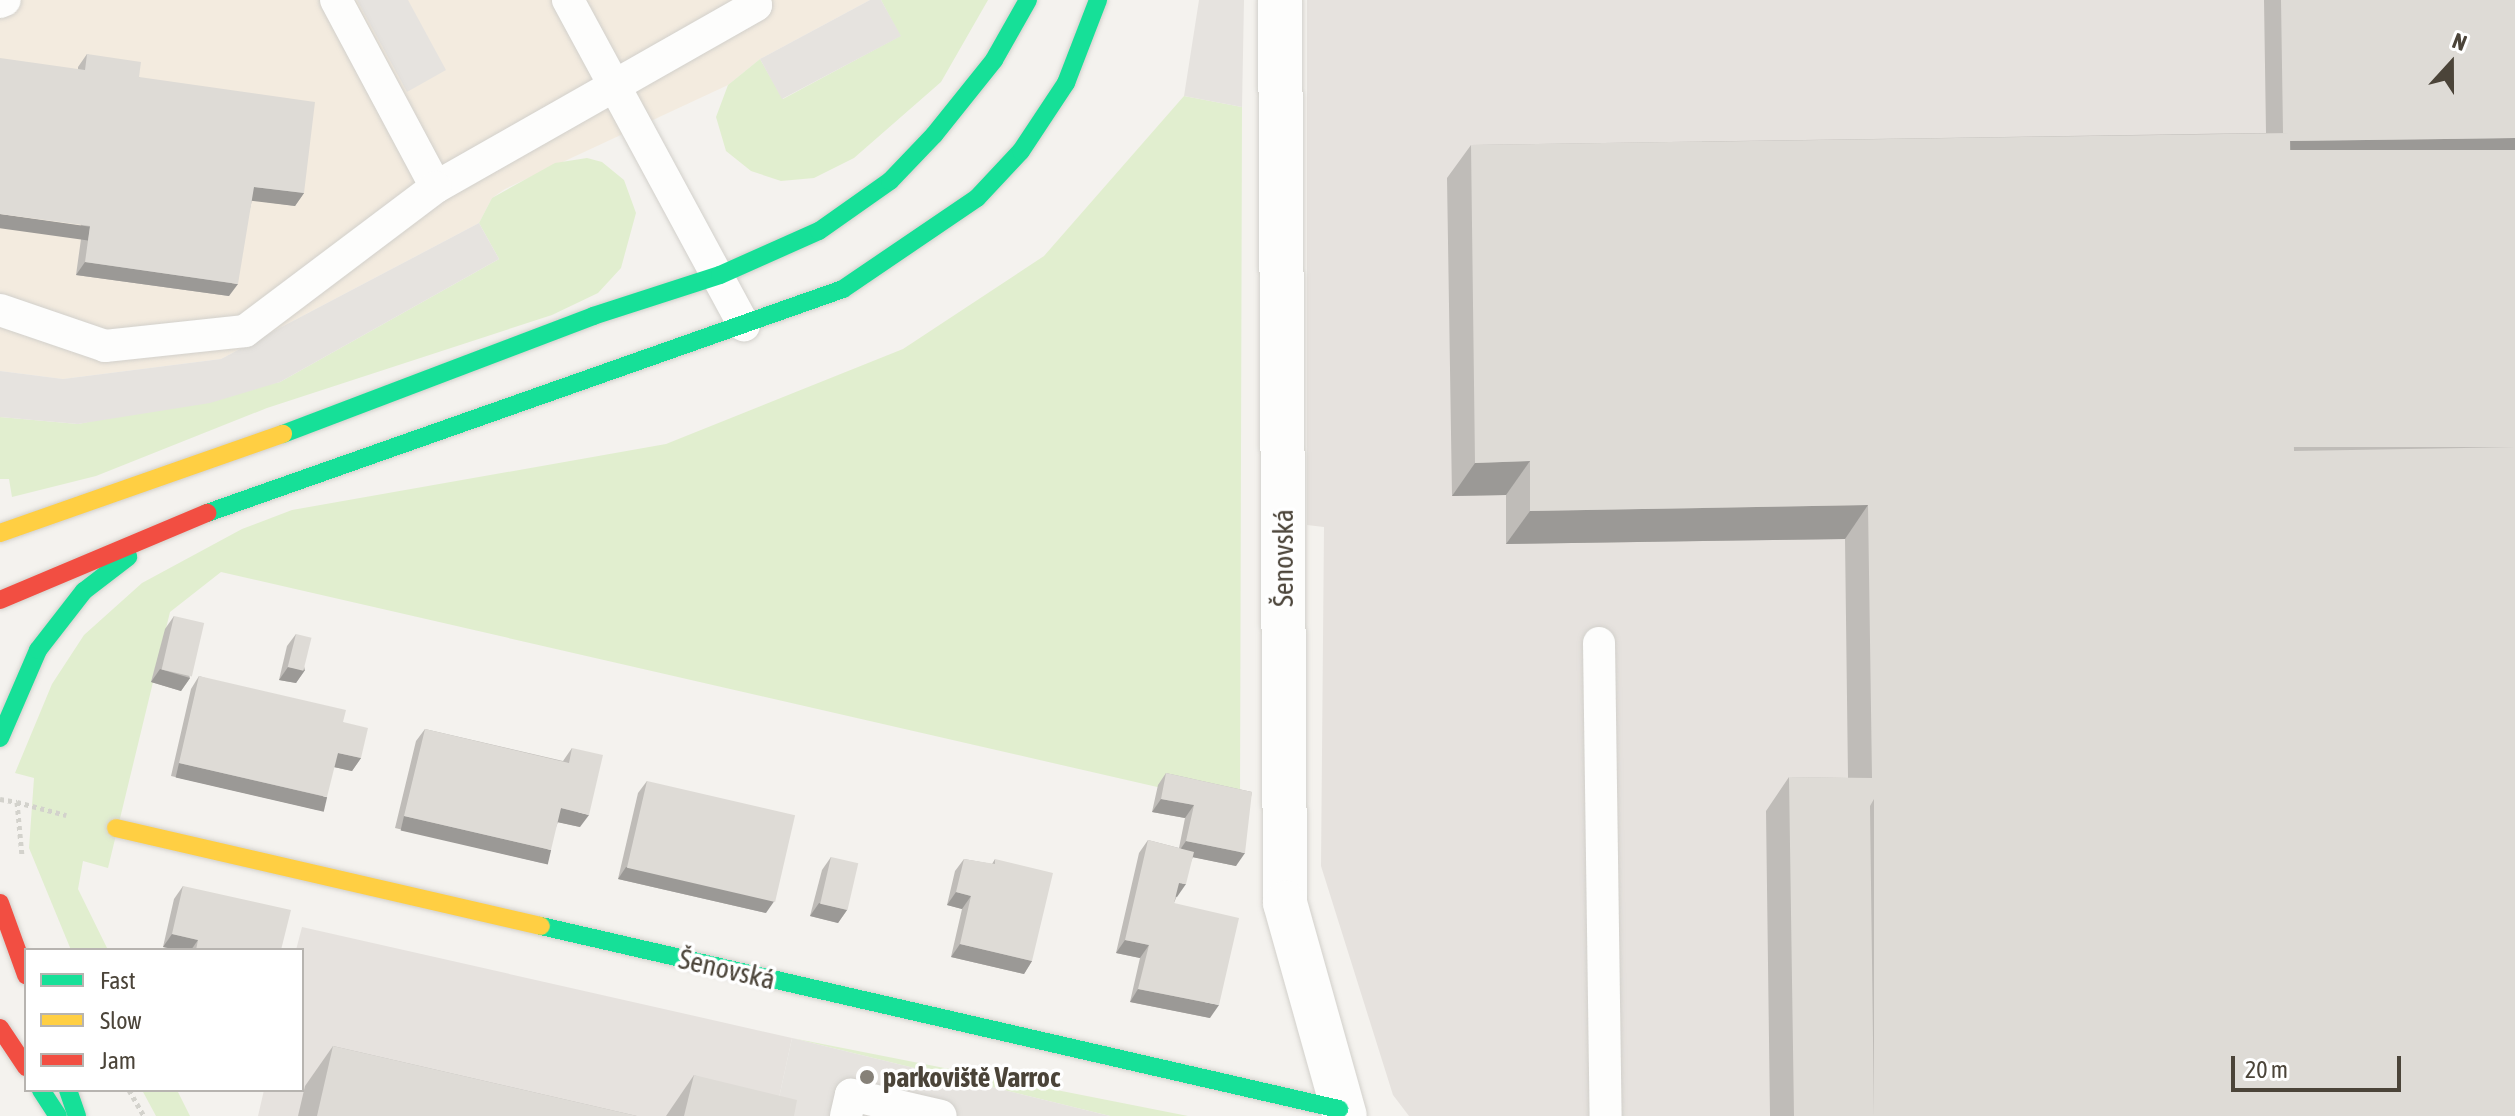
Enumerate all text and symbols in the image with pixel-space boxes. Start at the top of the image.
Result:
north arrow [2411,24,2491,104]
text: N [2449,27,2470,56]
street label: Šenovská [1266,509,1300,607]
street label: Šenovská [676,942,778,996]
legend [24,948,304,1092]
text: Fast [100,967,136,994]
text: Slow [100,1007,142,1034]
scale bar [2235,1040,2405,1090]
text: Jam [100,1047,136,1074]
text: 20 m [2245,1056,2288,1083]
place label: parkoviště Varroc [883,1060,1060,1094]
marker: parkoviště Varroc [858,1068,876,1086]

